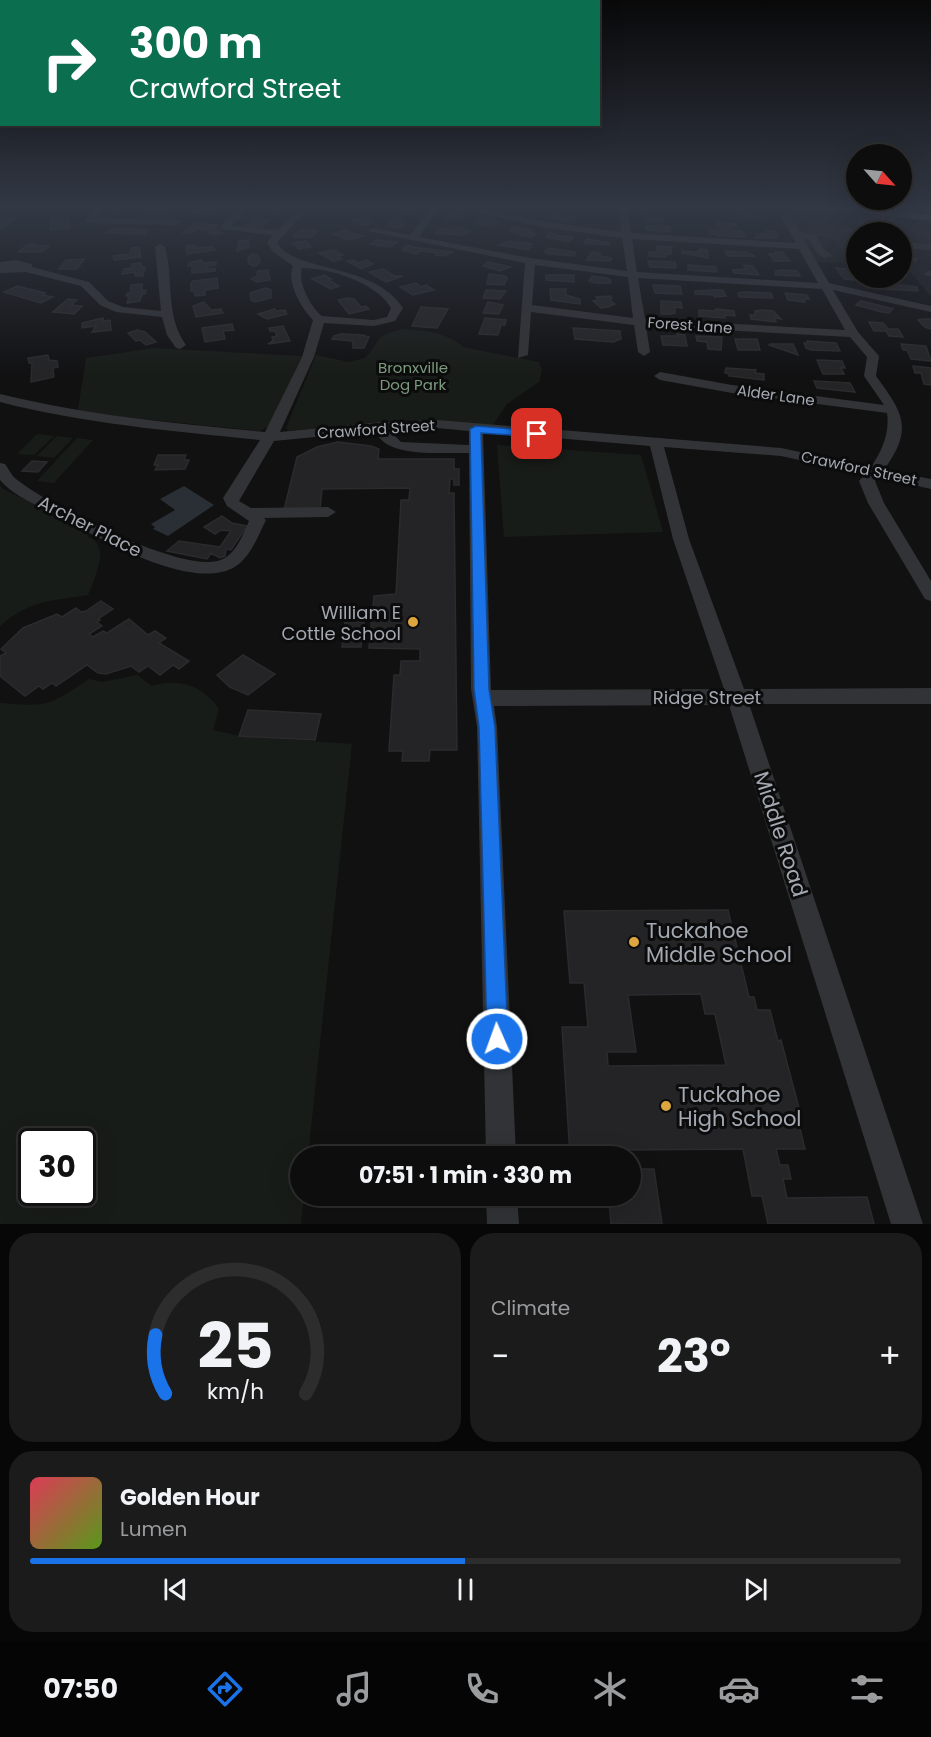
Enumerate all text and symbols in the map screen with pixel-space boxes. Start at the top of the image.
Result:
text: 300 m [129,14,263,73]
icon: right [30,24,108,102]
text: Crawford Street [129,70,341,107]
north arrow [846,144,912,210]
map controls [846,144,912,288]
button: layers [846,222,912,288]
street label: Forest Lane [647,312,733,338]
park label: Bronxville Dog Park [378,357,448,395]
street label: Alder Lane [736,379,816,411]
pin [511,408,562,459]
street label: Crawford Street [317,414,435,444]
icon: arrive [520,417,553,450]
street label: Crawford Street [799,445,919,491]
street label: Archer Place [34,489,146,563]
place label: William E Cottle School [282,600,401,646]
marker: William E Cottle School [406,615,420,629]
street label: Ridge Street [653,685,761,710]
street label: Middle Road [747,768,815,900]
place label: Tuckahoe Middle School [646,916,792,969]
marker: Tuckahoe Middle School [627,935,641,949]
position arrow [465,1007,529,1071]
place label: Tuckahoe High School [678,1080,802,1133]
marker: Tuckahoe High School [659,1099,673,1113]
speed limit sign: 30 [18,1128,96,1206]
text: 07:51 · 1 min · 330 m [359,1160,572,1191]
text: Climate [491,1294,570,1322]
text: 25 [197,1302,273,1390]
text: 23° [657,1325,731,1388]
text: − [491,1333,509,1380]
text: + [878,1333,901,1380]
text: km/h [206,1377,264,1408]
text: Golden Hour [120,1482,260,1513]
text: Lumen [120,1515,187,1543]
icon: previous [159,1573,192,1606]
icon: pause [449,1573,482,1606]
icon: next [739,1573,772,1606]
icon: directions [204,1668,246,1710]
icon: music [333,1668,375,1710]
icon: phone [461,1668,503,1710]
icon: climate [589,1668,631,1710]
icon: car [718,1668,760,1710]
icon: filters [846,1668,888,1710]
text: 07:50 [43,1670,118,1707]

